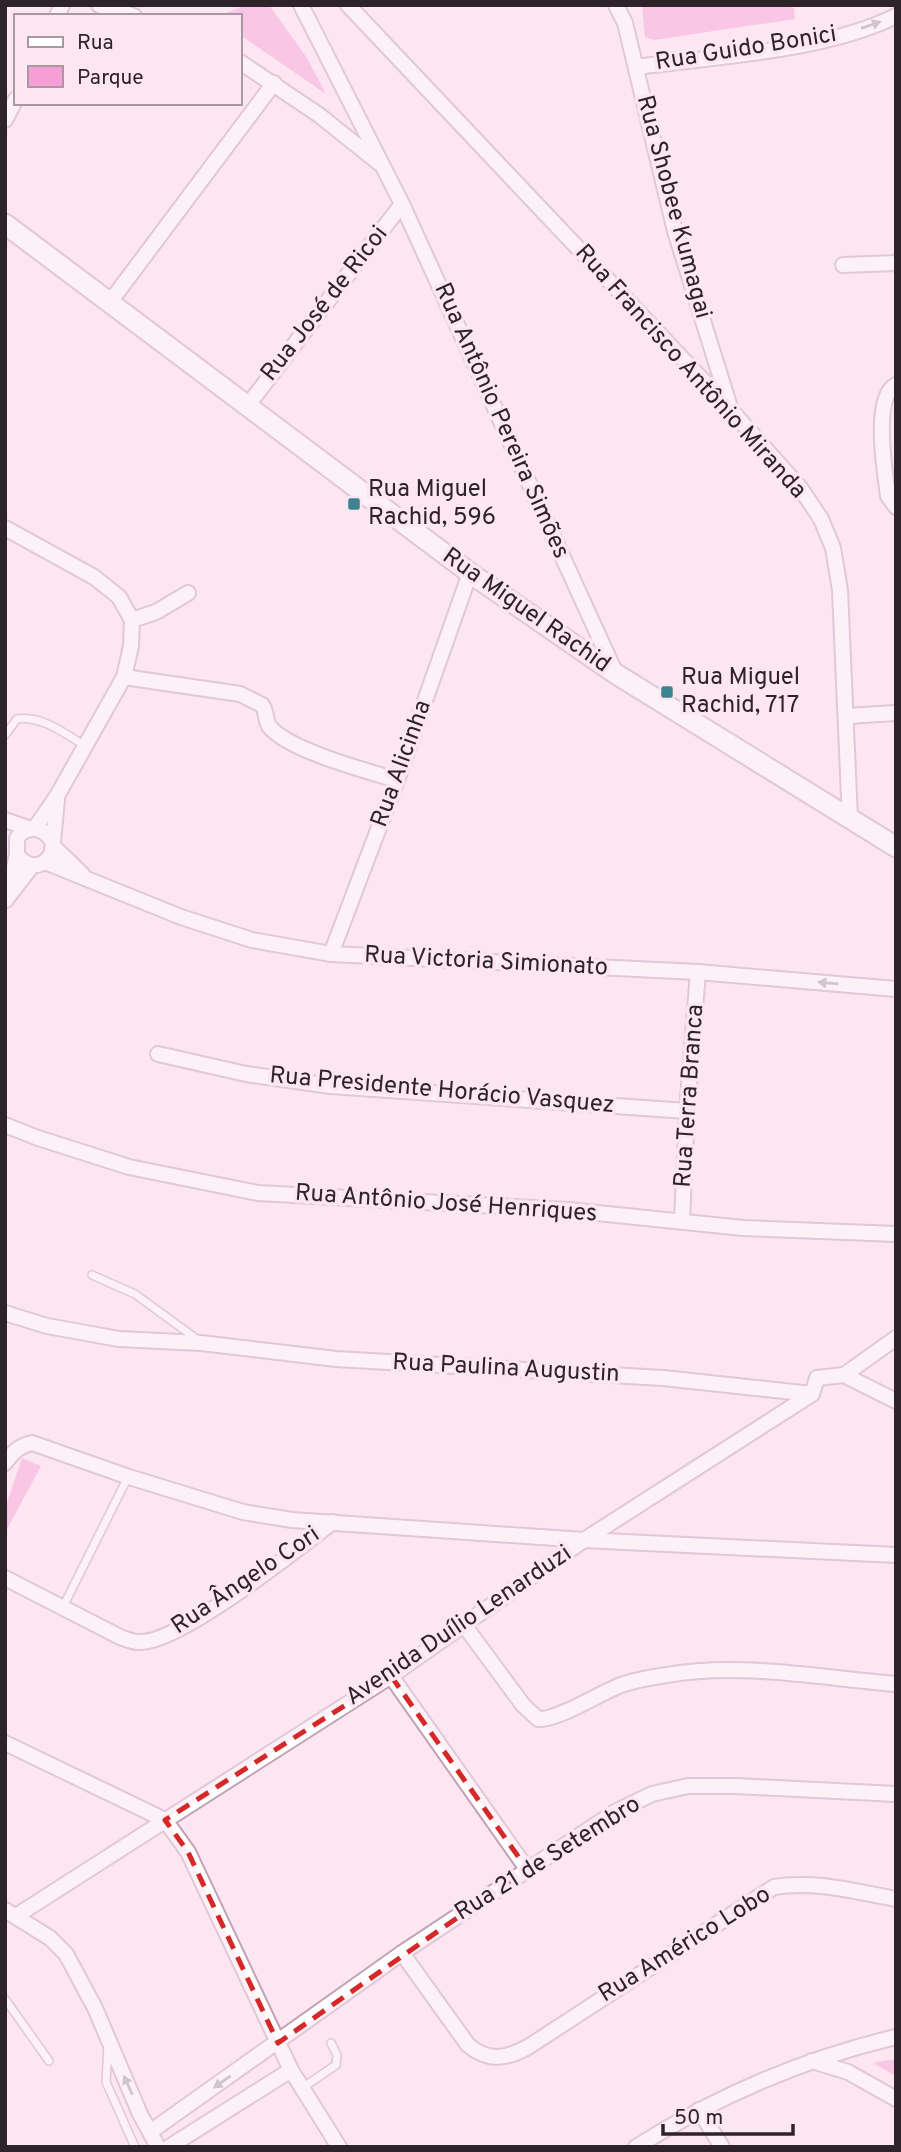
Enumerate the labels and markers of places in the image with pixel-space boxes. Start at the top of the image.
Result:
place label: Rua Miguel Rachid, 596 [368,475,496,533]
marker: Rua Miguel Rachid, 596 [346,496,362,512]
place label: Rua Miguel Rachid, 717 [681,663,800,721]
marker: Rua Miguel Rachid, 717 [659,684,675,700]

